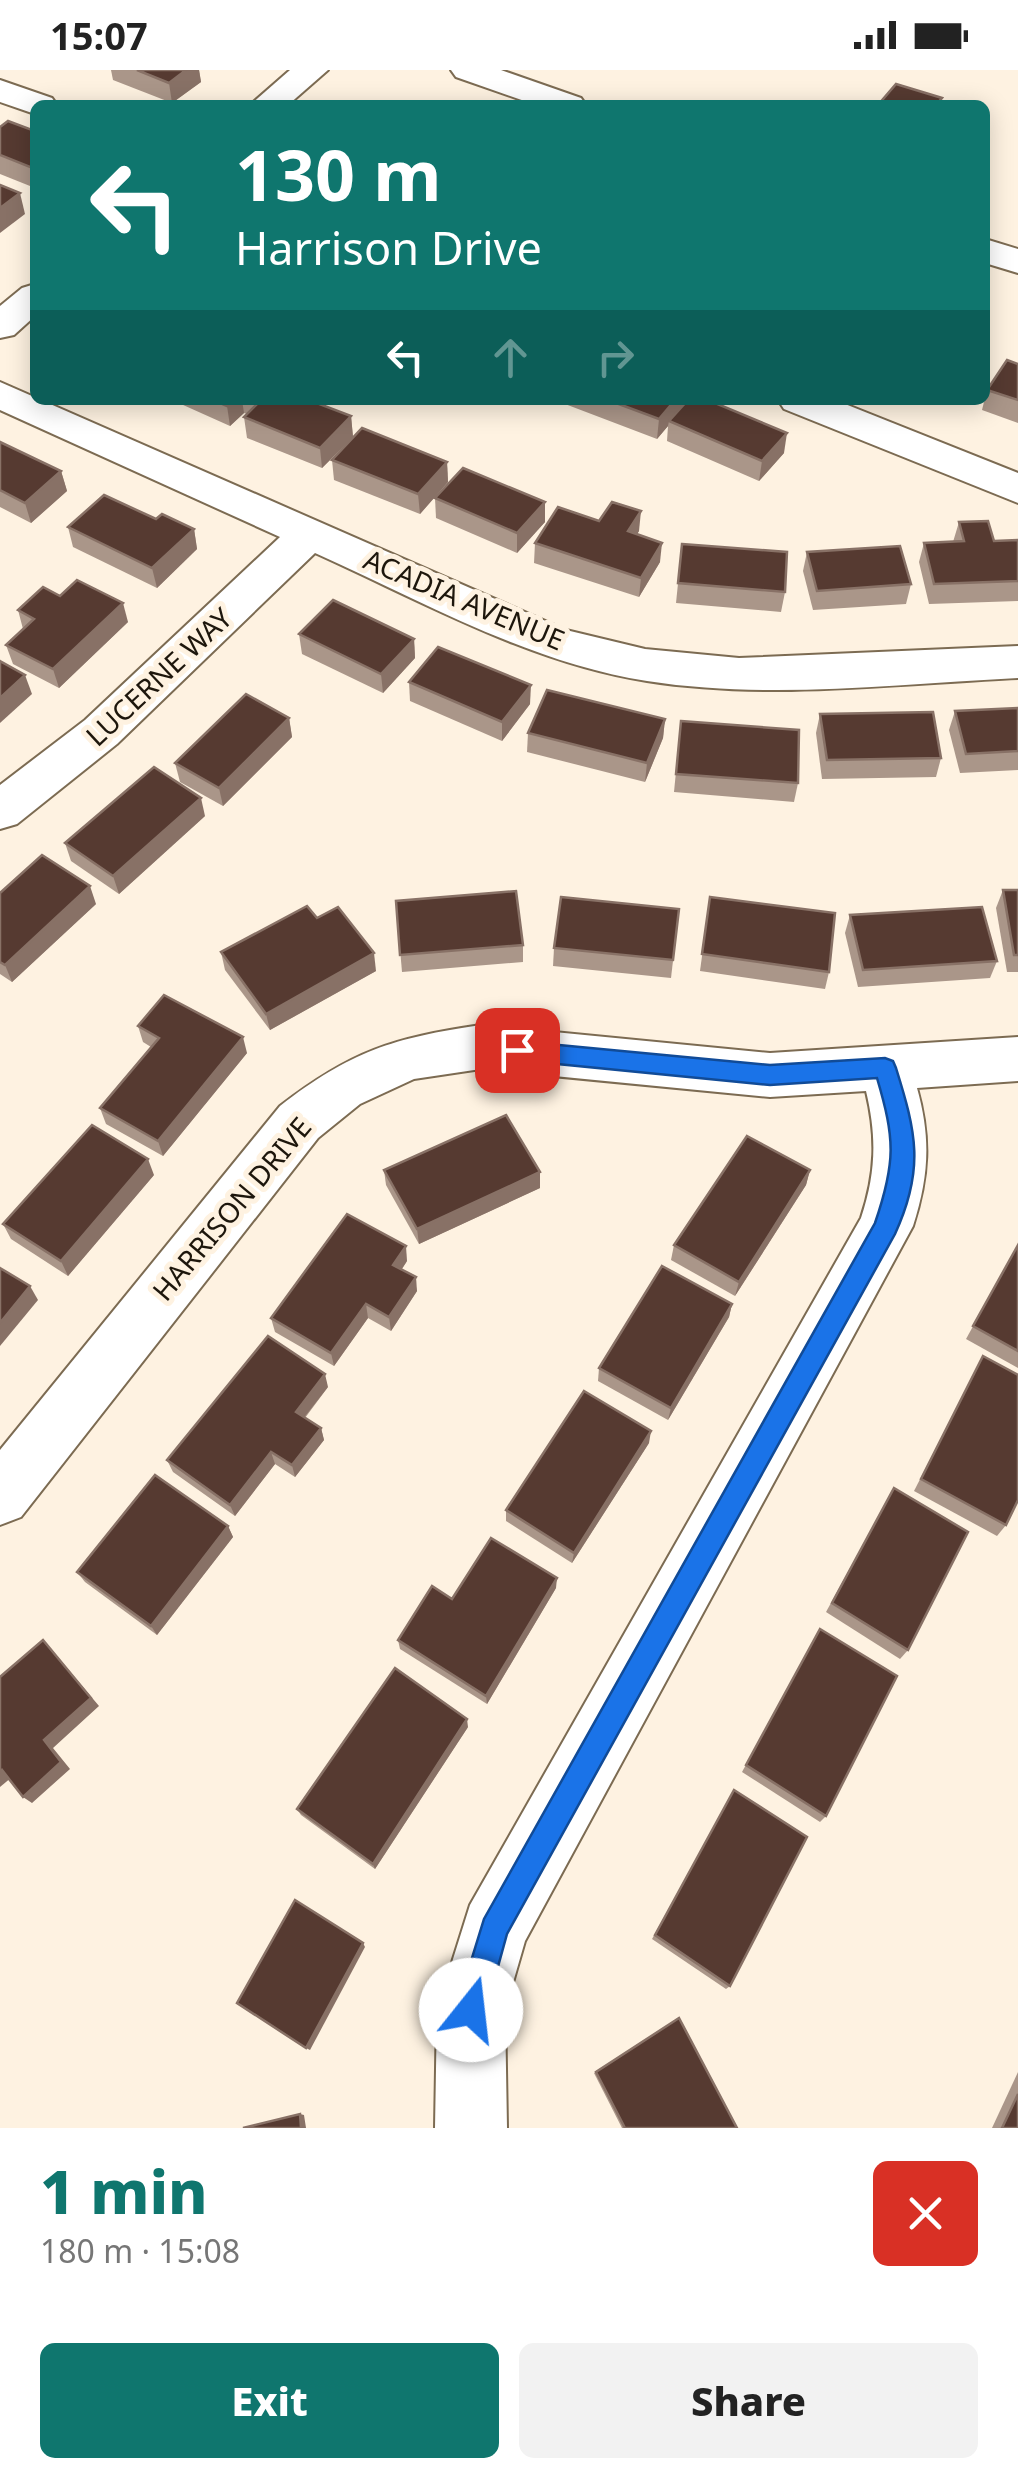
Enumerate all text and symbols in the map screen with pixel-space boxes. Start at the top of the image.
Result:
text: 15:07 [50,9,148,61]
text: 130 m [235,126,442,222]
icon: left [70,140,200,270]
text: Harrison Drive [235,217,542,278]
icon: left [378,330,433,385]
icon: ahead [483,330,538,385]
icon: right [588,330,643,385]
street label: ACADIA AVENUE [358,540,571,658]
street label: LUCERNE WAY [77,599,240,754]
pin [475,1008,560,1093]
icon: arrive [490,1023,545,1078]
street label: HARRISON DRIVE [143,1109,319,1308]
position arrow [419,1958,523,2062]
text: 1 min [40,2150,208,2232]
button: close [873,2161,978,2266]
text: 180 m · 15:08 [40,2229,240,2272]
button: Exit [40,2343,499,2458]
button: Share [519,2343,978,2458]

